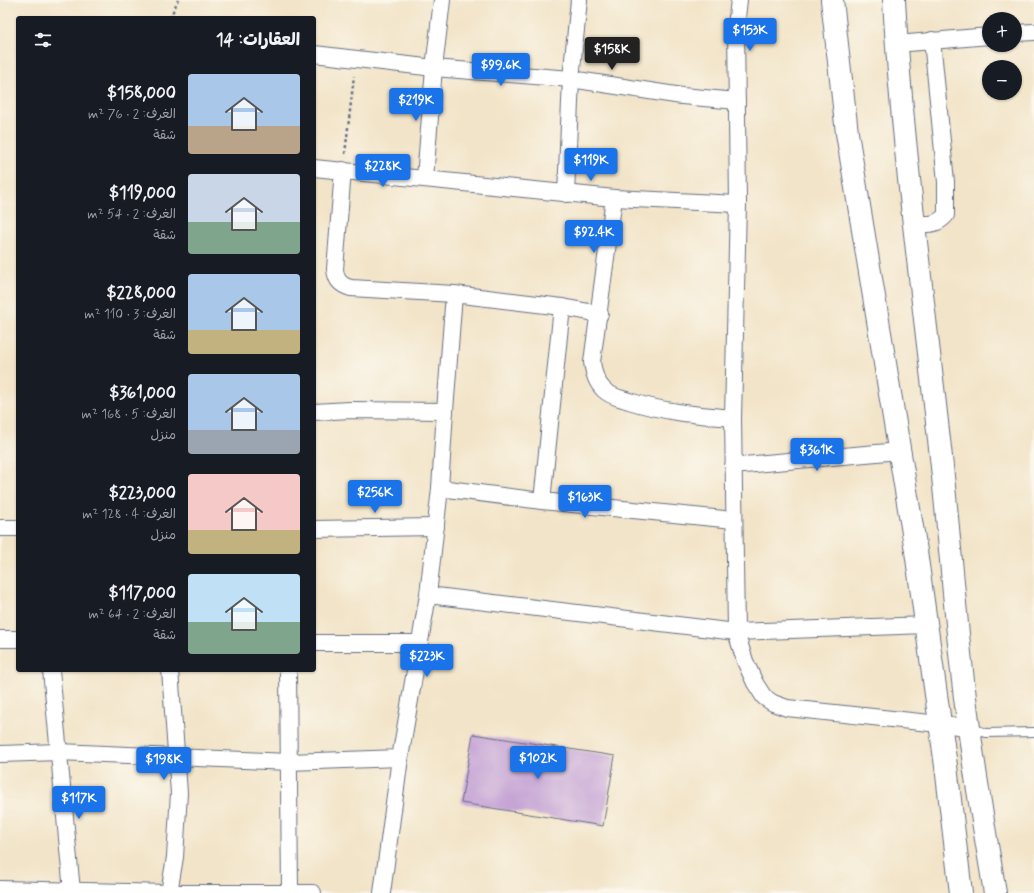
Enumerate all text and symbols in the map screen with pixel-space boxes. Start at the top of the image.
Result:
map controls [982,12,1022,100]
button: + [982,12,1022,52]
pin: $153K [722,18,778,52]
text: $153K [733,22,767,39]
icon: filters [32,29,54,51]
text: العقارات: 14 [216,29,300,51]
pin: $158K [584,37,640,71]
text: $158K [594,41,630,58]
pin: $99.6K [468,53,534,87]
text: $99.6K [481,57,521,74]
button: − [982,60,1022,100]
text: $158,000 [107,82,176,104]
pin: $219K [388,88,444,122]
icon: home [220,90,268,138]
text: $219K [398,92,434,109]
text: الغرف: 2 · 76 m² [88,106,176,123]
text: شقة [153,127,176,144]
pin: $119K [563,148,619,182]
text: $119K [573,152,609,169]
pin: $228K [355,154,411,188]
text: $228K [364,158,402,175]
text: $119,000 [109,182,176,204]
icon: home [220,190,268,238]
text: الغرف: 2 · 54 m² [87,206,176,223]
pin: $92.4K [561,220,627,254]
text: $92.4K [574,224,614,241]
text: شقة [153,227,176,244]
text: $228,000 [106,282,176,304]
icon: home [220,290,268,338]
text: الغرف: 3 · 110 m² [84,306,176,323]
text: شقة [153,327,176,344]
text: $361,000 [109,382,176,404]
icon: home [220,390,268,438]
text: الغرف: 5 · 168 m² [82,406,176,423]
text: منزل [150,427,176,444]
pin: $361K [789,438,845,472]
text: $361K [800,442,834,459]
pin: $256K [347,480,403,514]
text: $223,000 [109,482,176,504]
text: $256K [357,484,393,501]
pin: $163K [557,485,613,519]
text: $163K [567,489,603,506]
icon: home [220,490,268,538]
text: الغرف: 4 · 128 m² [82,506,176,523]
text: منزل [150,527,176,544]
text: $117,000 [108,582,176,604]
icon: home [220,590,268,638]
text: الغرف: 2 · 64 m² [88,606,176,623]
text: شقة [153,627,176,644]
pin: $223K [399,644,455,678]
text: $223K [409,648,445,665]
pin: $102K [510,746,566,780]
pin: $198K [136,747,192,781]
text: $102K [519,750,557,767]
text: $198K [145,751,183,768]
pin: $117K [51,786,107,820]
text: $117K [61,790,97,807]

